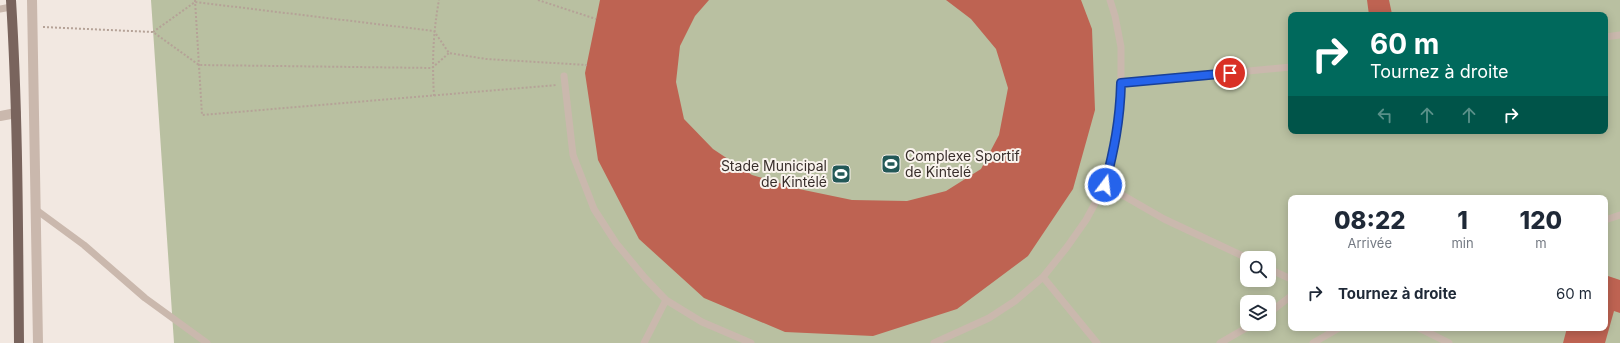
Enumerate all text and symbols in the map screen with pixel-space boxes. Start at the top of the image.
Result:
text: 60 m [1370,27,1439,61]
icon: right [1304,28,1356,80]
pin [1213,56,1247,90]
text: Tournez à droite [1370,61,1509,82]
icon: arrive [1219,62,1241,84]
icon: left [1374,104,1396,126]
icon: ahead [1416,104,1438,126]
icon: ahead [1458,104,1480,126]
icon: right [1500,104,1522,126]
place label: Complexe Sportif de Kintelé [905,147,1020,180]
sports icon: Complexe Sportif de Kintelé [880,153,902,175]
place label: Stade Municipal de Kintélé [721,157,827,190]
sports icon: Stade Municipal de Kintélé [830,163,852,185]
position arrow [1084,164,1126,206]
text: 08:22 [1334,206,1406,235]
text: 1 [1457,206,1468,235]
text: 120 [1520,206,1562,235]
text: Arrivée [1347,235,1392,251]
text: min [1451,235,1474,251]
text: m [1535,235,1547,251]
map controls [1240,251,1276,331]
button: search [1240,251,1276,287]
icon: right [1304,282,1326,304]
text: Tournez à droite [1338,284,1457,303]
text: 60 m [1556,284,1592,303]
button: layers [1240,295,1276,331]

